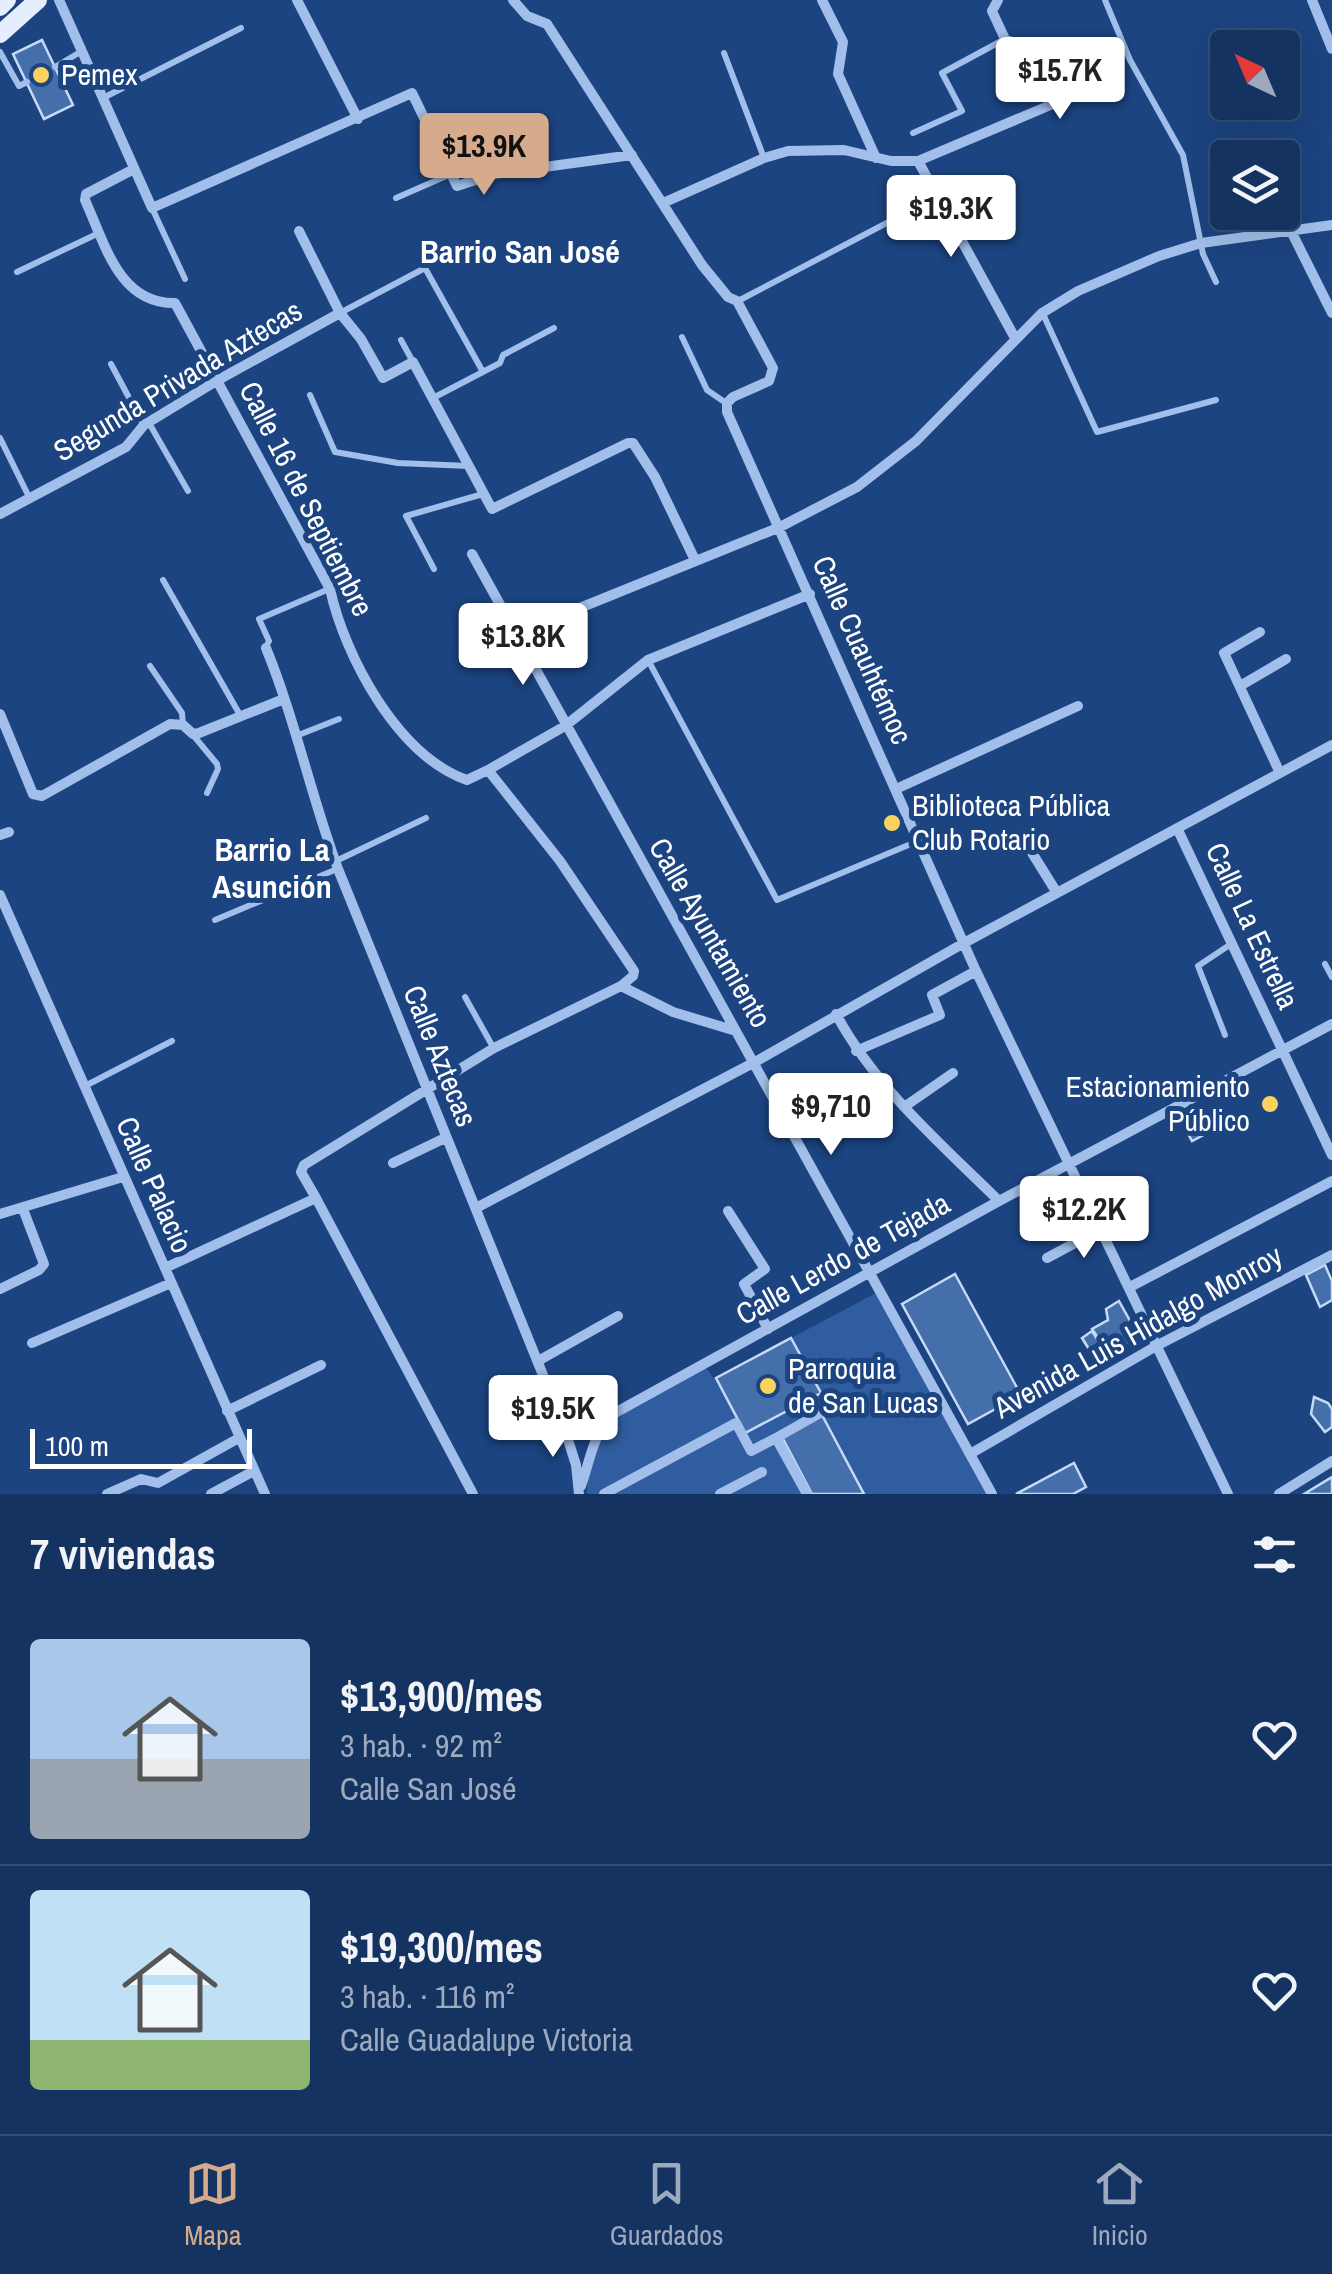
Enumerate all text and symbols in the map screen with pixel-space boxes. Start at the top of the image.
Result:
north arrow [1210,30,1300,120]
map controls [1210,30,1300,230]
pin: $15.7K [979,37,1141,122]
text: $15.7K [1018,48,1102,91]
place label: Pemex [61,54,138,94]
marker: Pemex [30,64,52,86]
pin: $13.9K [403,113,565,198]
text: $13.9K [442,124,526,167]
button: layers [1210,140,1300,230]
pin: $19.3K [870,175,1032,260]
text: $19.3K [909,186,993,229]
district label: Barrio San José [420,230,620,273]
street label: Segunda Privada Aztecas [46,290,309,470]
street label: Calle 16 de Septiembre [230,374,383,623]
street label: Calle Cuauhtémoc [803,549,922,750]
pin: $13.8K [442,603,604,688]
text: $13.8K [481,614,565,657]
place label: Biblioteca Pública Club Rotario [912,785,1111,859]
marker: Biblioteca Pública Club Rotario [881,812,903,834]
district label: Barrio La Asunción [212,828,332,908]
street label: Calle Ayuntamiento [640,830,781,1035]
street label: Calle La Estrella [1197,836,1309,1015]
street label: Calle Aztecas [394,979,487,1132]
place label: Estacionamiento Público [1065,1066,1250,1140]
pin: $9,710 [750,1073,912,1158]
text: $9,710 [791,1084,871,1127]
marker: Estacionamiento Público [1259,1093,1281,1115]
street label: Calle Palacio [107,1110,203,1259]
pin: $12.2K [1003,1176,1165,1261]
street label: Calle Lerdo de Tejada [728,1183,957,1334]
text: $12.2K [1042,1187,1126,1230]
street label: Avenida Luis Hidalgo Monroy [985,1235,1289,1428]
place label: Parroquia de San Lucas [788,1348,938,1422]
pin: $19.5K [472,1375,634,1460]
marker: Parroquia de San Lucas [757,1375,779,1397]
text: $19.5K [511,1386,595,1429]
scale bar [30,1424,252,1468]
text: 100 m [45,1427,109,1465]
text: 7 viviendas [30,1526,216,1582]
icon: filters [1247,1527,1302,1582]
text: $13,900/mes [340,1668,543,1724]
icon: home [110,1679,230,1799]
icon: heart [1247,1712,1302,1767]
text: 3 hab. · 92 m² [340,1724,502,1767]
text: Calle San José [340,1767,516,1810]
text: $19,300/mes [340,1919,543,1975]
icon: home [110,1930,230,2050]
icon: heart [1247,1963,1302,2018]
text: 3 hab. · 116 m² [340,1975,515,2018]
text: Calle Guadalupe Victoria [340,2018,633,2061]
tab: Mapa [184,2156,242,2254]
tab: Guardados [610,2156,723,2254]
tab: Inicio [1092,2156,1148,2254]

